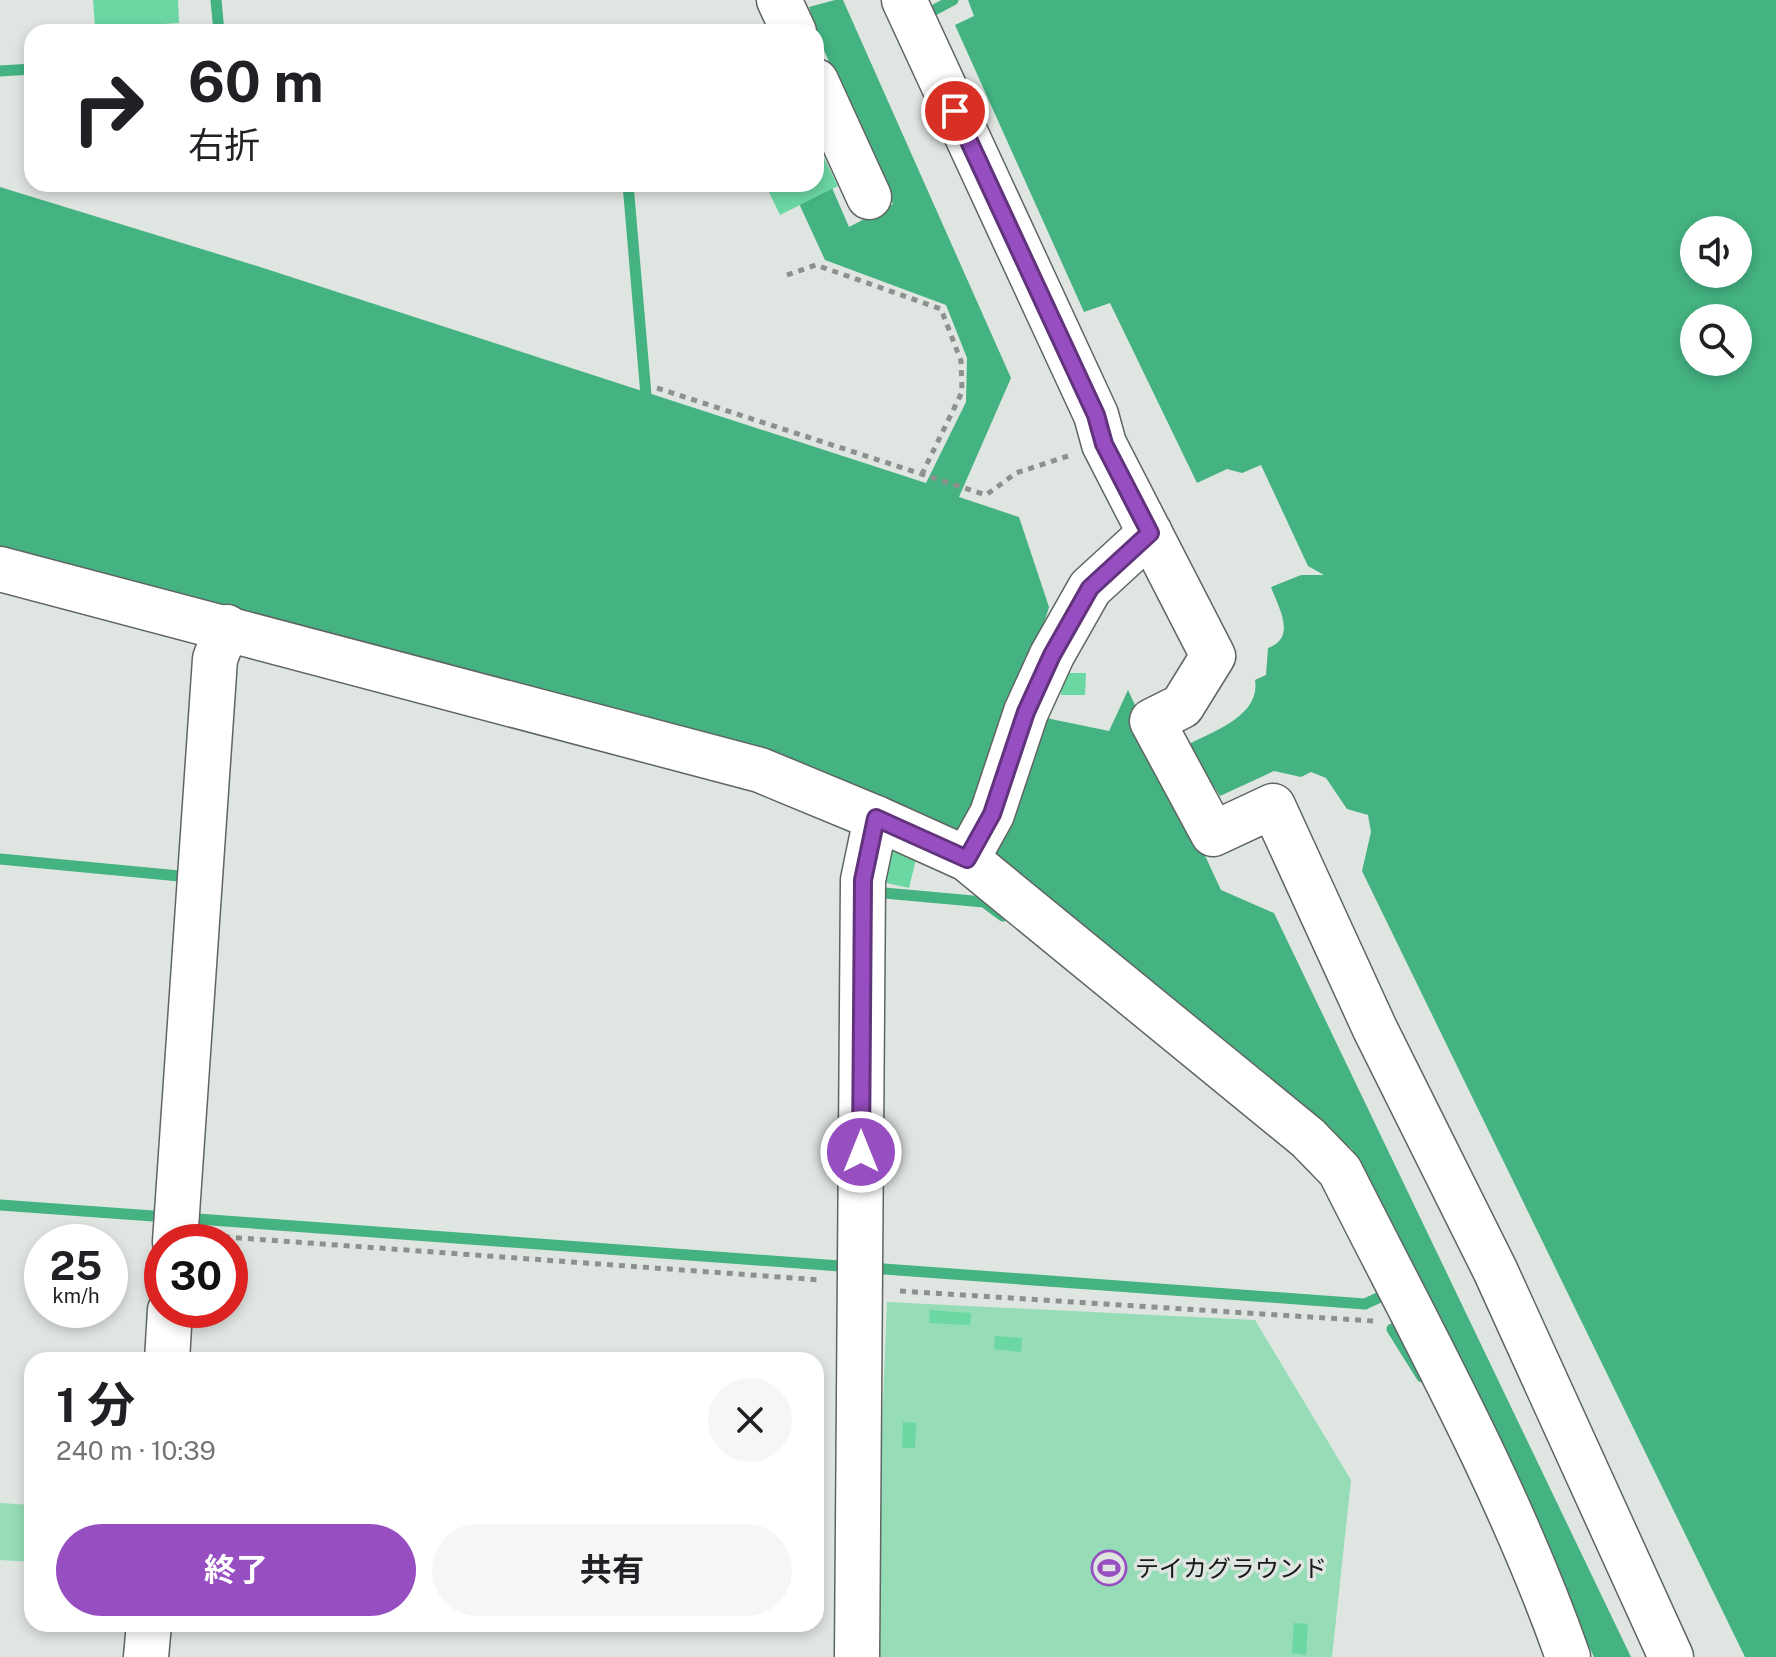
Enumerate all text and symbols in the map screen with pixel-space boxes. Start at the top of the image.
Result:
text: 60 m [188,49,324,115]
icon: right [56,56,160,160]
pin [921,77,989,145]
icon: arrive [933,89,977,133]
text: 右折 [188,124,260,166]
map controls [1680,216,1752,376]
button: sound [1680,216,1752,288]
button: search [1680,304,1752,376]
position arrow [819,1110,903,1194]
speed limit sign: 30 [144,1224,248,1328]
text: 25 [50,1242,102,1289]
text: km/h [52,1284,100,1308]
text: 1 分 [56,1376,135,1433]
button: close [708,1378,792,1462]
text: 240 m · 10:39 [56,1435,216,1466]
button: 終了 [56,1524,416,1616]
button: 共有 [432,1524,792,1616]
sports icon: テイカグラウンド [1090,1549,1128,1587]
place label: テイカグラウンド [1135,1554,1327,1582]

